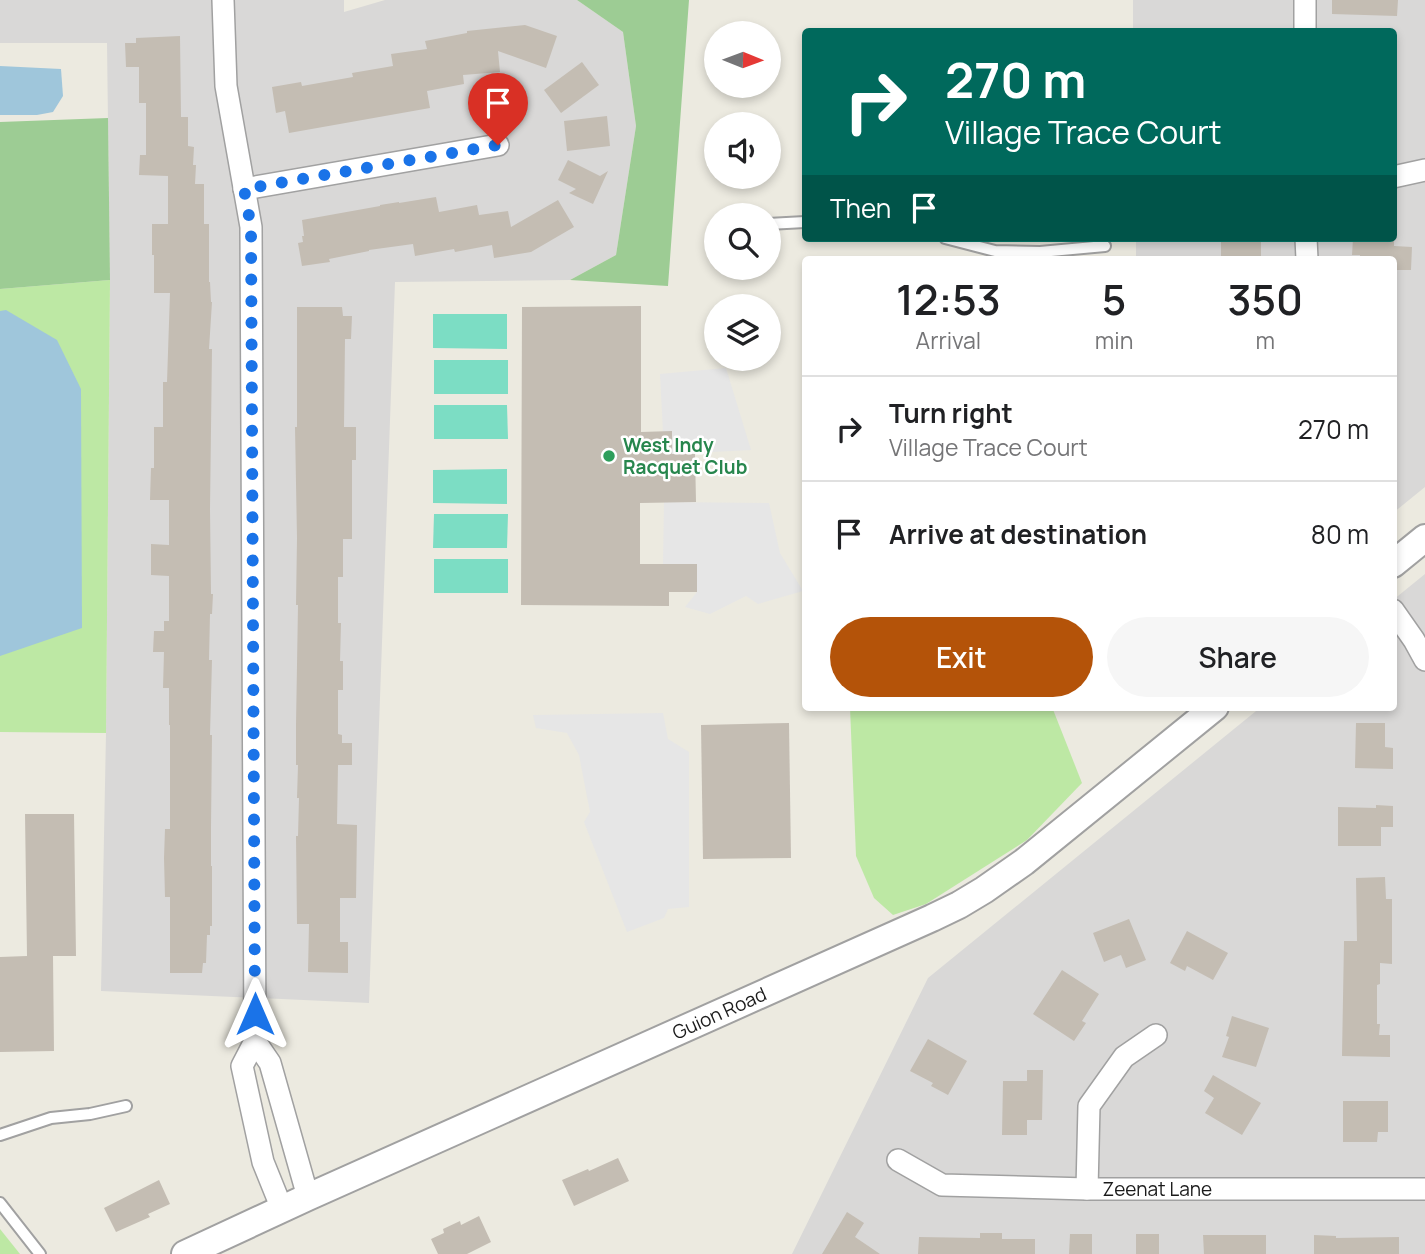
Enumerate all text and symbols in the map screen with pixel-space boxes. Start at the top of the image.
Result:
north arrow [704,21,780,98]
map controls [704,21,781,371]
text: 270 m [945,46,1086,113]
icon: right [830,56,921,147]
pin [468,73,528,145]
icon: arrive [479,84,517,122]
text: Village Trace Court [945,110,1222,154]
button: sound [704,112,781,189]
icon: arrive [905,189,943,227]
text: Then [830,190,891,226]
button: search [704,203,781,280]
text: 12:53 [896,270,1001,328]
text: 5 [1102,270,1126,328]
text: 350 [1227,270,1303,328]
button: layers [704,294,781,371]
text: Arrival [916,324,981,356]
text: min [1095,324,1133,356]
text: m [1255,324,1275,356]
text: Turn right [889,395,1013,431]
icon: right [830,410,868,448]
text: 270 m [1298,411,1369,447]
text: Village Trace Court [889,431,1088,463]
place label: West Indy Racquet Club [623,432,747,480]
marker: West Indy Racquet Club [601,448,617,464]
icon: arrive [830,515,868,553]
text: Arrive at destination [889,516,1147,552]
text: 80 m [1311,516,1369,552]
button: Exit [830,617,1093,697]
button: Share [1107,617,1369,697]
position arrow [218,977,292,1051]
street label: Guion Road [668,981,770,1046]
street label: Zeenat Lane [1103,1176,1212,1202]

